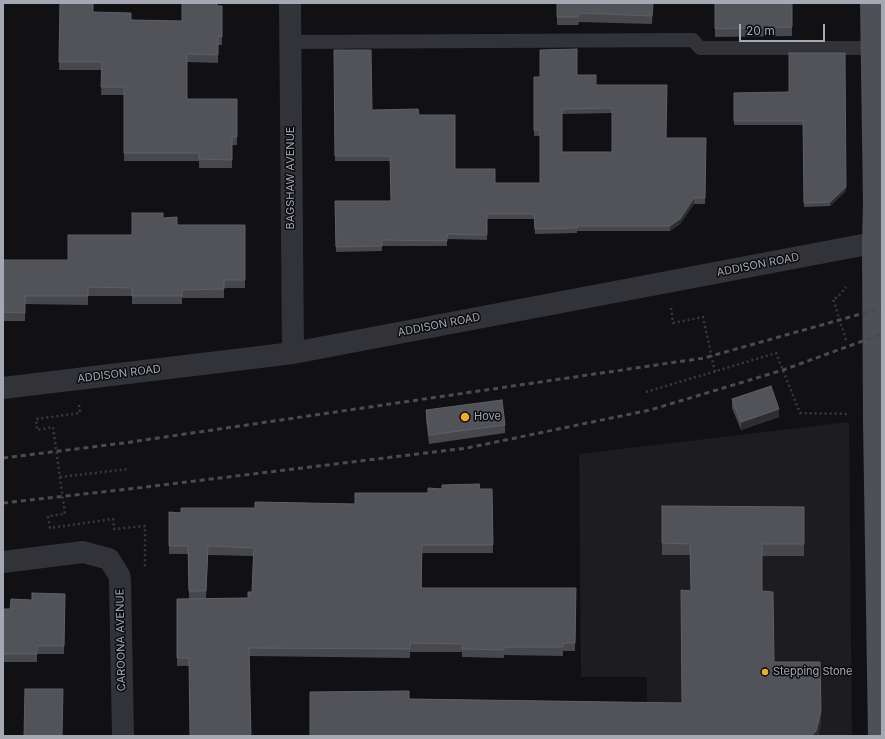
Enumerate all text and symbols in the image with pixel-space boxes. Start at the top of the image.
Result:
scale bar [741,16,827,42]
text: 20 m [746,23,775,38]
street label: BAGSHAW AVENUE [284,127,298,229]
street label: ADDISON ROAD [716,251,800,279]
street label: ADDISON ROAD [397,311,481,339]
street label: ADDISON ROAD [77,362,161,386]
place label: Hove [474,410,501,424]
marker: Hove [459,411,471,423]
street label: CAROONA AVENUE [114,589,128,691]
place label: Stepping Stone [773,665,852,679]
marker: Stepping Stone [760,667,770,677]

